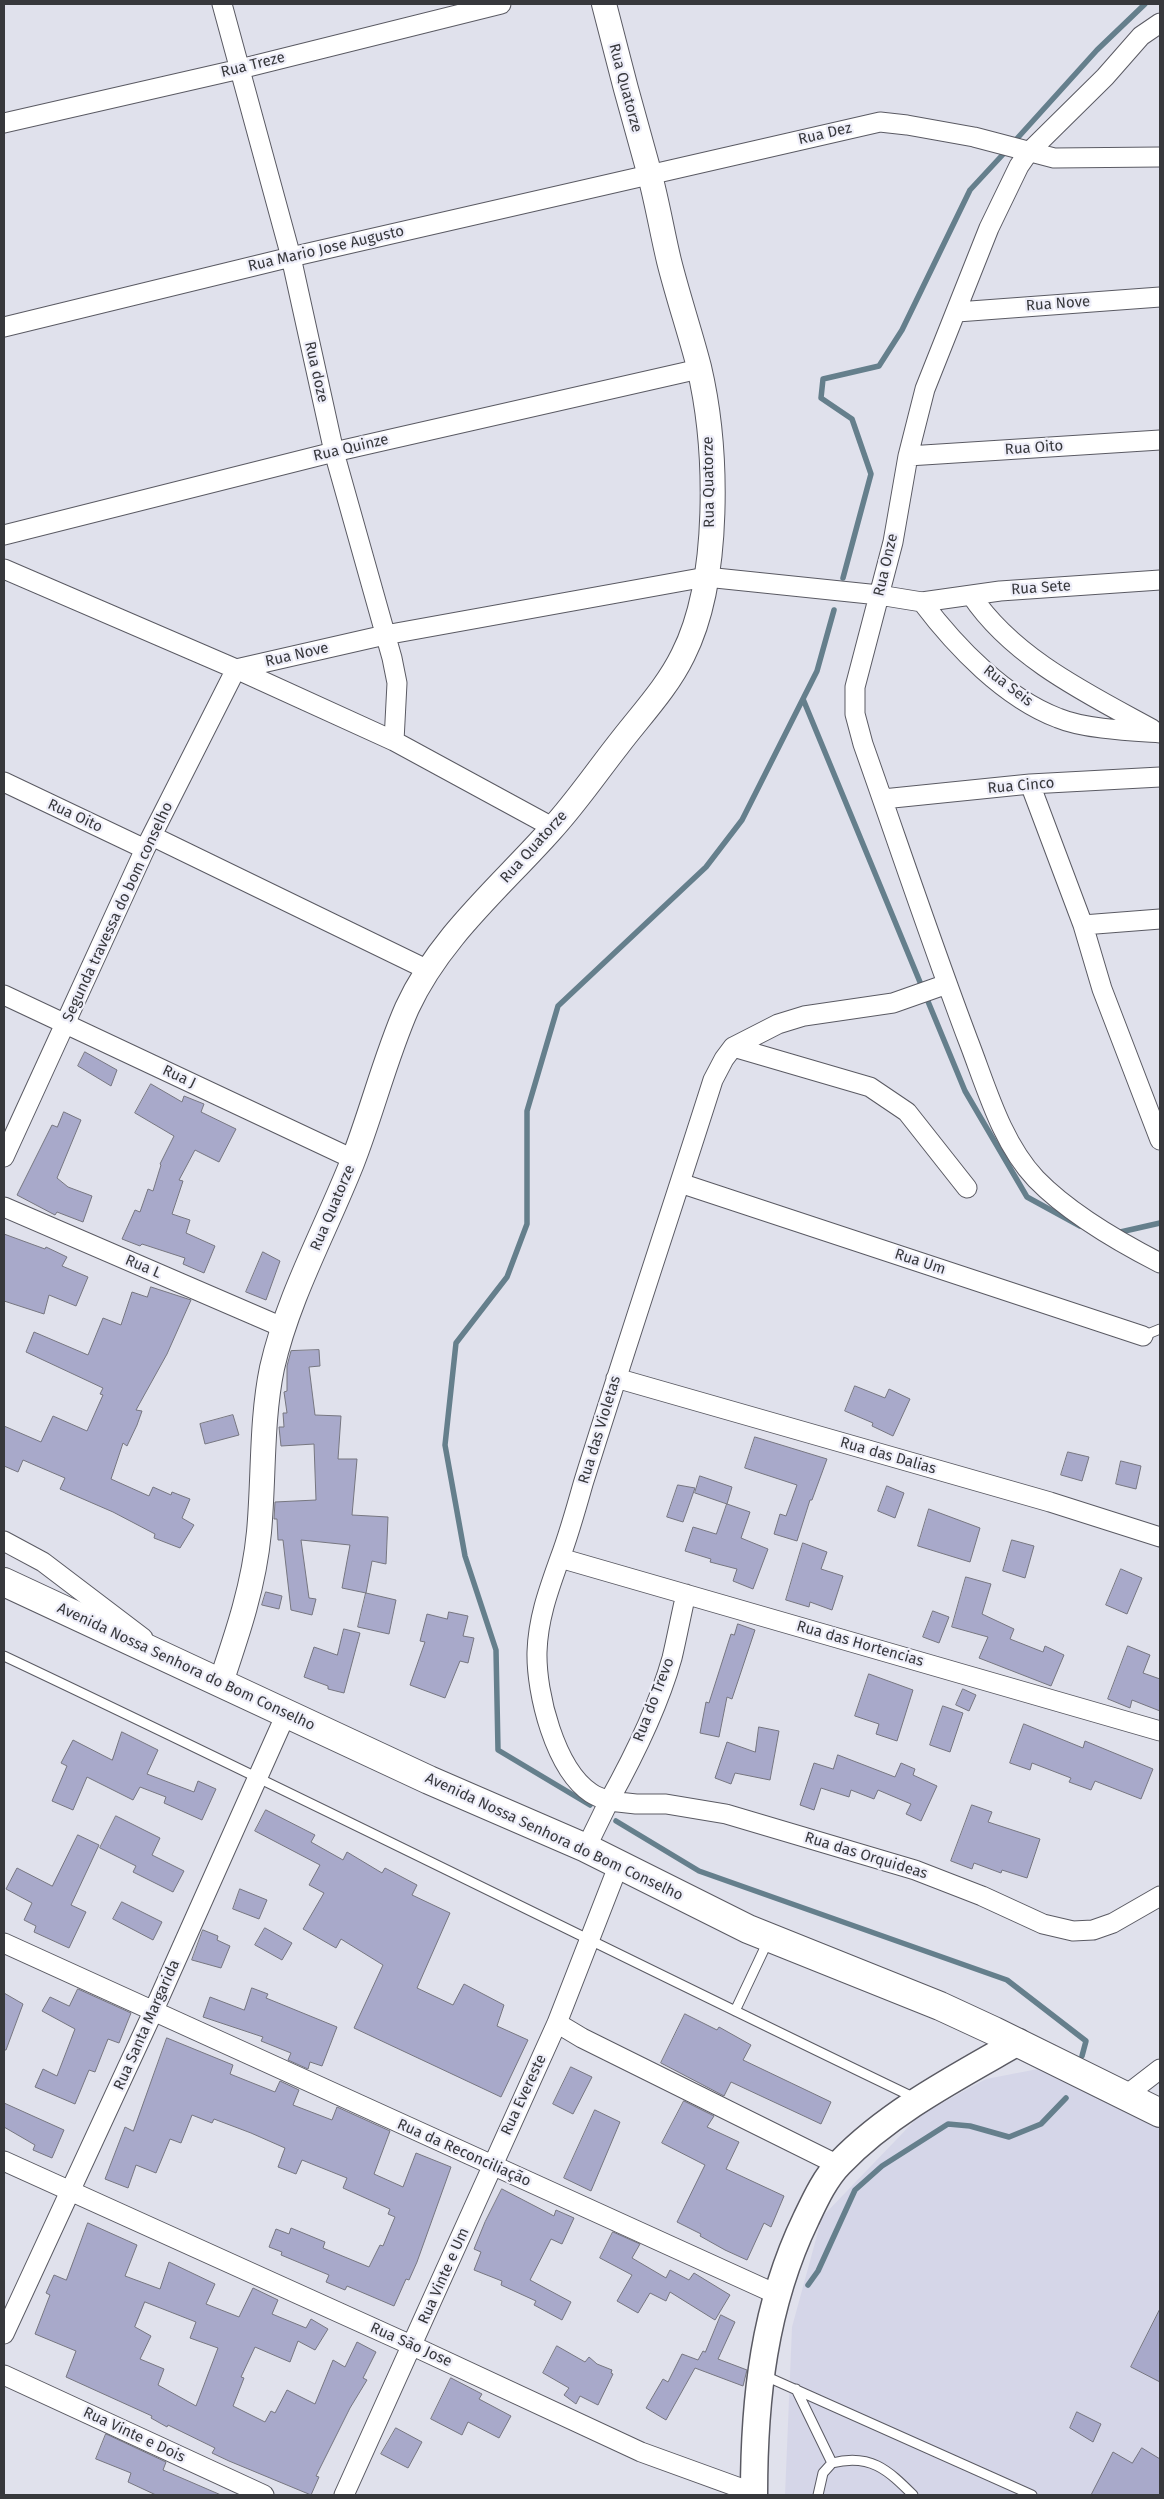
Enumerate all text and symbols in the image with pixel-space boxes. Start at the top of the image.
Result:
street label: Rua Quatorze [604,42,646,134]
street label: Rua Treze [219,48,287,82]
street label: Rua Dez [797,119,853,149]
street label: Rua Mario Jose Augusto [246,222,406,276]
street label: Rua Nove [1025,293,1091,315]
street label: Rua doze [300,340,332,404]
street label: Rua Quinze [312,431,390,465]
street label: Rua Quatorze [699,436,719,528]
street label: Rua Oito [1004,437,1064,459]
street label: Rua Onze [870,532,902,598]
street label: Rua Sete [1011,577,1071,599]
street label: Rua Nove [264,639,330,671]
street label: Rua Seis [980,662,1036,710]
street label: Rua Cinco [987,774,1055,798]
street label: Rua Oito [45,795,105,837]
street label: Segunda travessa do bom conselho [59,799,177,1025]
street label: Rua Quatorze [497,807,571,887]
street label: Rua J [160,1062,198,1092]
street label: Rua Quatorze [307,1162,359,1254]
street label: Rua Um [892,1245,948,1279]
street label: Rua L [122,1251,164,1283]
street label: Rua das Violetas [575,1374,625,1486]
street label: Rua das Dalias [838,1434,938,1478]
street label: Avenida Nossa Senhora do Bom Conselho [54,1599,318,1735]
street label: Rua das Hortencias [794,1617,926,1671]
street label: Rua do Trevo [630,1655,678,1745]
street label: Avenida Nossa Senhora do Bom Conselho [422,1769,686,1905]
street label: Rua das Orquideas [802,1829,930,1883]
street label: Rua Santa Margarida [110,1957,184,2093]
street label: Rua Evereste [497,2052,551,2138]
street label: Rua da Reconciliação [394,2115,534,2191]
street label: Rua Vinte e Um [415,2225,473,2327]
street label: Rua São Jose [367,2319,455,2371]
street label: Rua Vinte e Dois [80,2404,188,2466]

